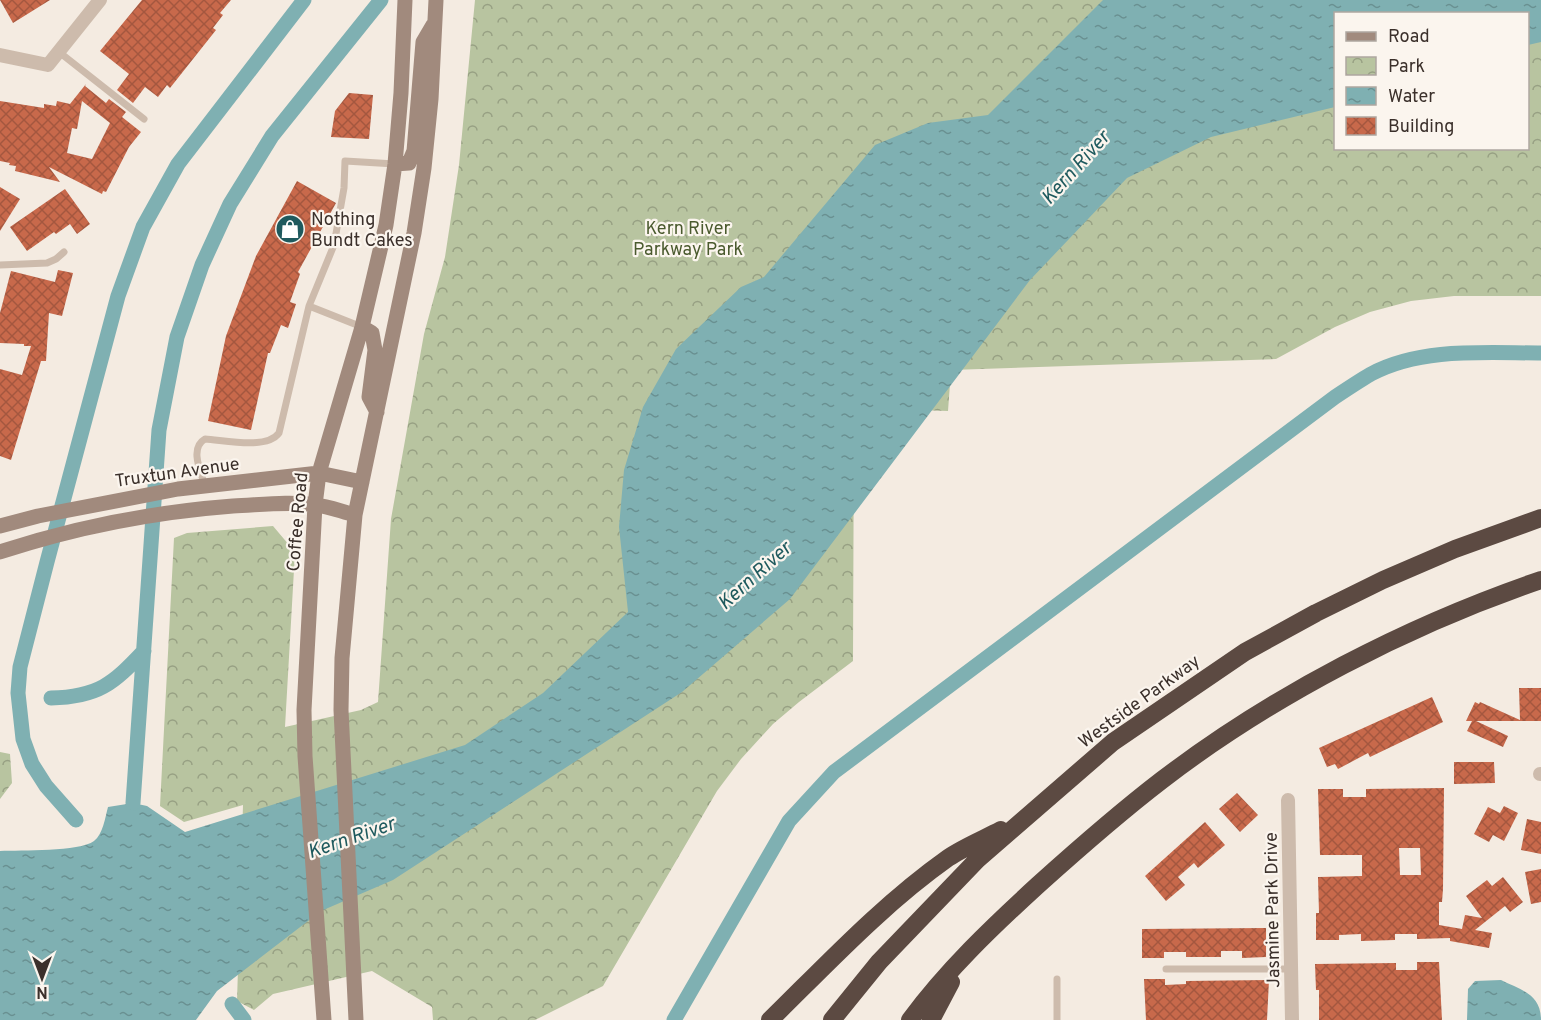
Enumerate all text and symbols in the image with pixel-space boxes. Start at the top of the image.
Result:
legend [1334,12,1529,150]
text: Road [1388,26,1430,49]
text: Park [1388,56,1425,79]
text: Water [1388,86,1435,109]
text: Building [1388,116,1454,139]
water label: Kern River [1036,125,1117,211]
place label: Nothing Bundt Cakes [311,209,413,253]
shop icon: Nothing Bundt Cakes [274,213,306,245]
park label: Kern River Parkway Park [633,218,743,262]
street label: Truxtun Avenue [113,453,241,494]
street label: Coffee Road [283,472,314,573]
water label: Kern River [713,535,799,617]
street label: Westside Parkway [1075,650,1205,754]
water label: Kern River [304,811,400,866]
street label: Jasmine Park Drive [1261,832,1286,988]
north arrow [12,948,72,1008]
text: N [36,981,48,1001]

